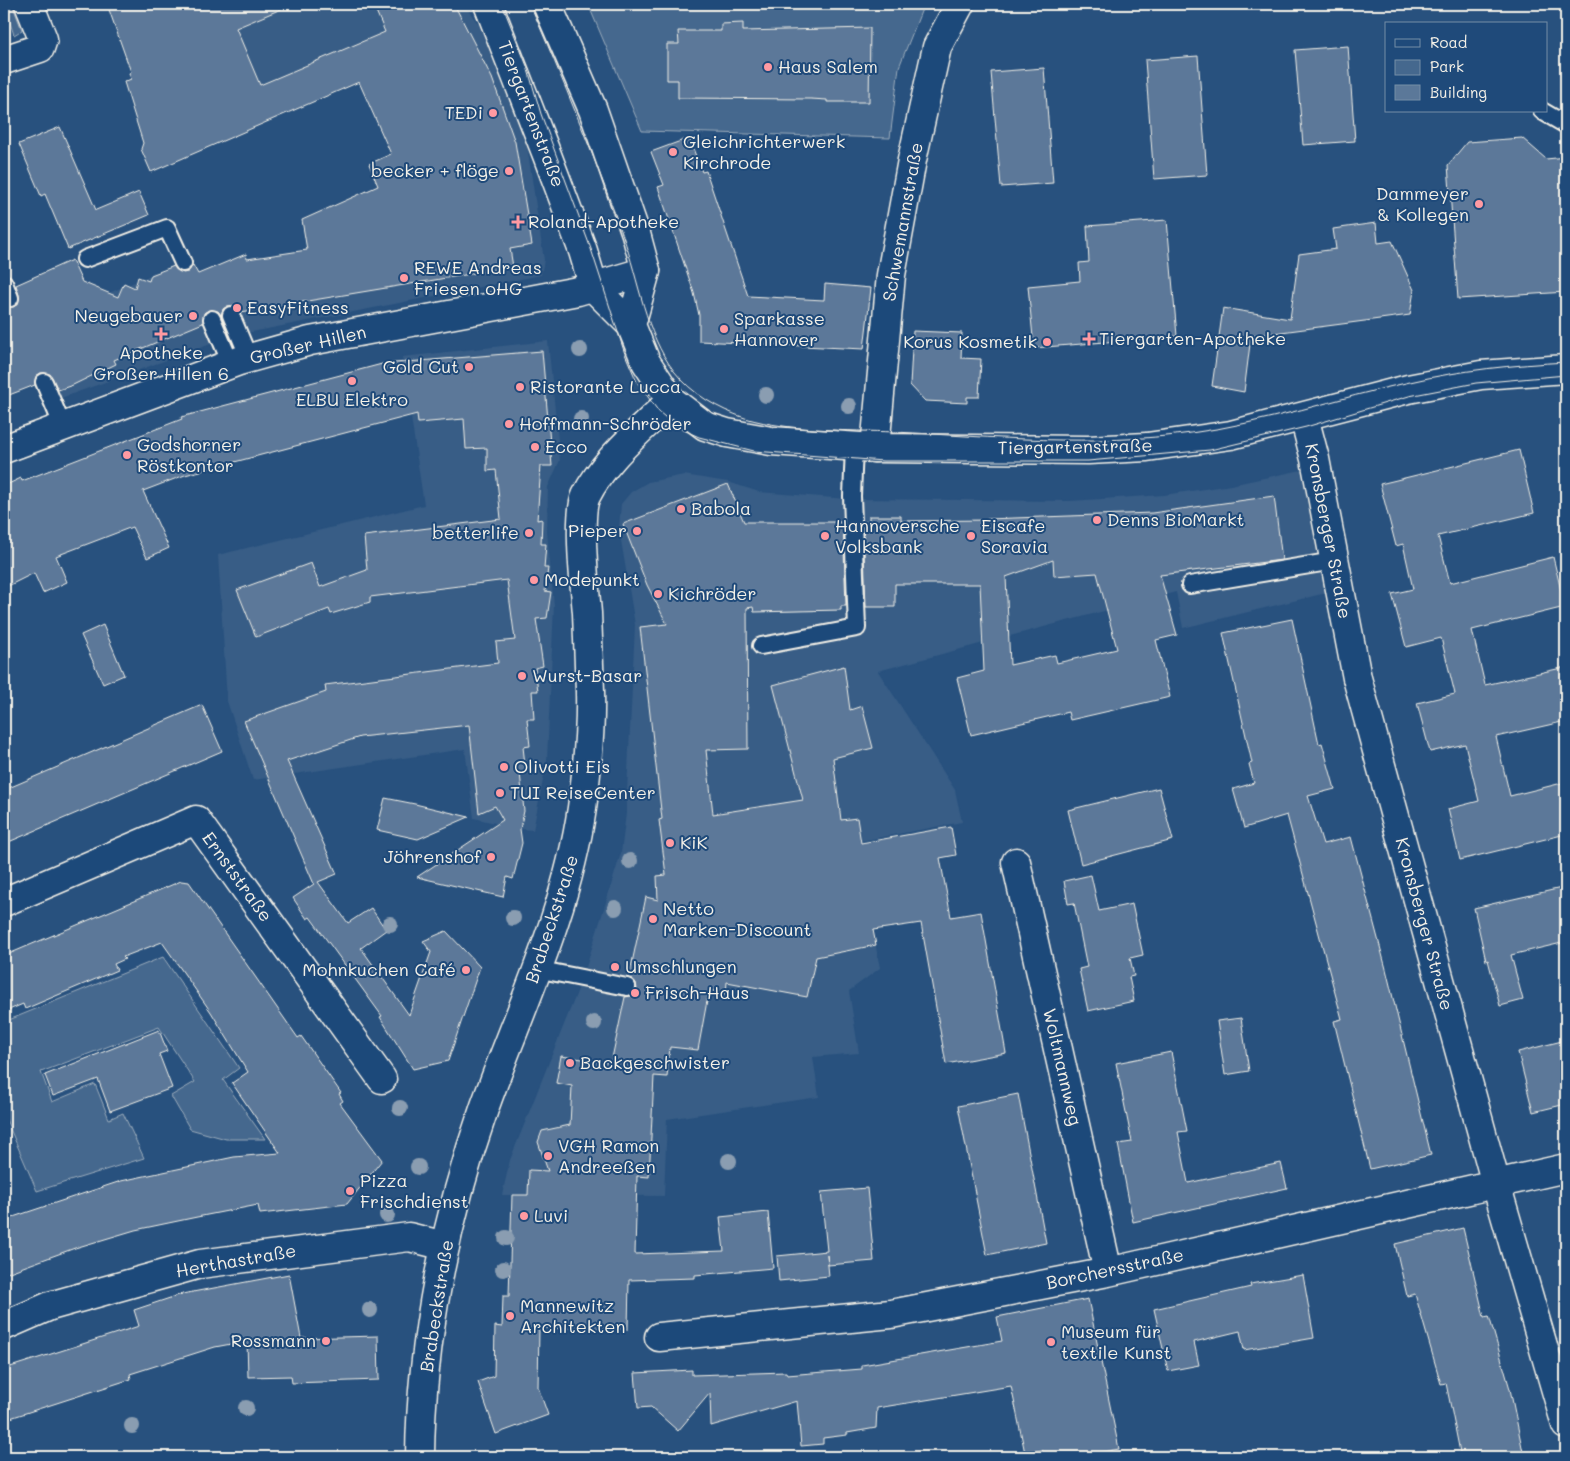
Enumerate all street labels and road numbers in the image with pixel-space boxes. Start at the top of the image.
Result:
street label: Tiergartenstraße [493,37,571,190]
street label: Schwemannstraße [876,140,928,303]
street label: Großer Hillen [247,319,368,369]
street label: Tiergartenstraße [997,433,1153,459]
street label: Kronsberger Straße [1300,441,1358,621]
street label: Ernststraße [197,827,279,926]
street label: Kronsberger Straße [1390,835,1460,1013]
street label: Brabeckstraße [519,851,583,986]
street label: Woltmannweg [1038,1006,1088,1128]
street label: Herthastraße [174,1238,298,1282]
street label: Brabeckstraße [414,1238,458,1374]
street label: Borchersstraße [1044,1242,1186,1294]

